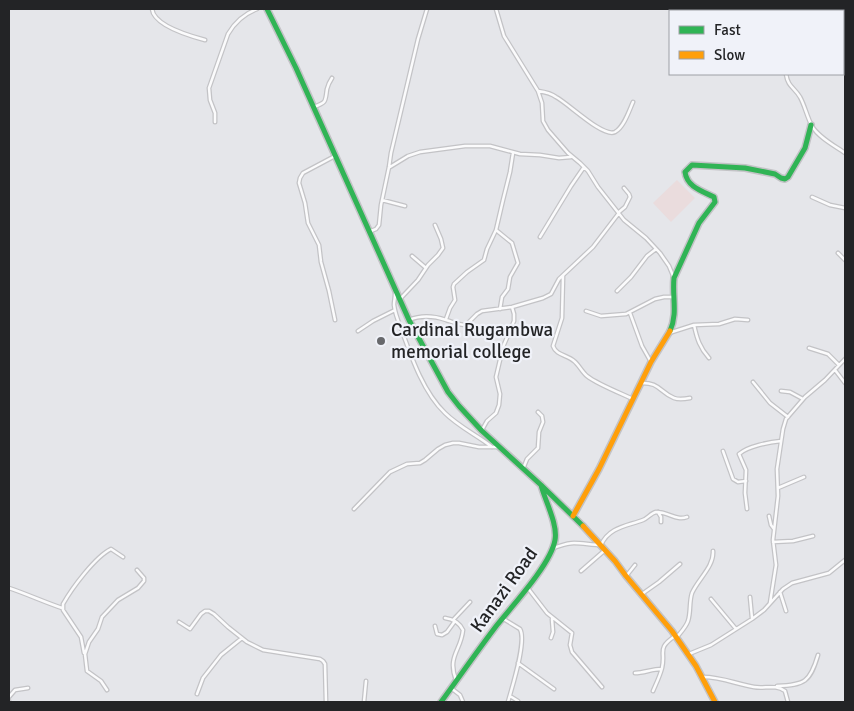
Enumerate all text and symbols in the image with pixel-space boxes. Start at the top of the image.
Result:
legend [669,10,844,75]
text: Fast [714,21,741,39]
text: Slow [714,46,745,64]
place label: Cardinal Rugambwa memorial college [391,318,553,364]
marker: Cardinal Rugambwa memorial college [375,335,387,347]
street label: Kanazi Road [465,543,543,637]

